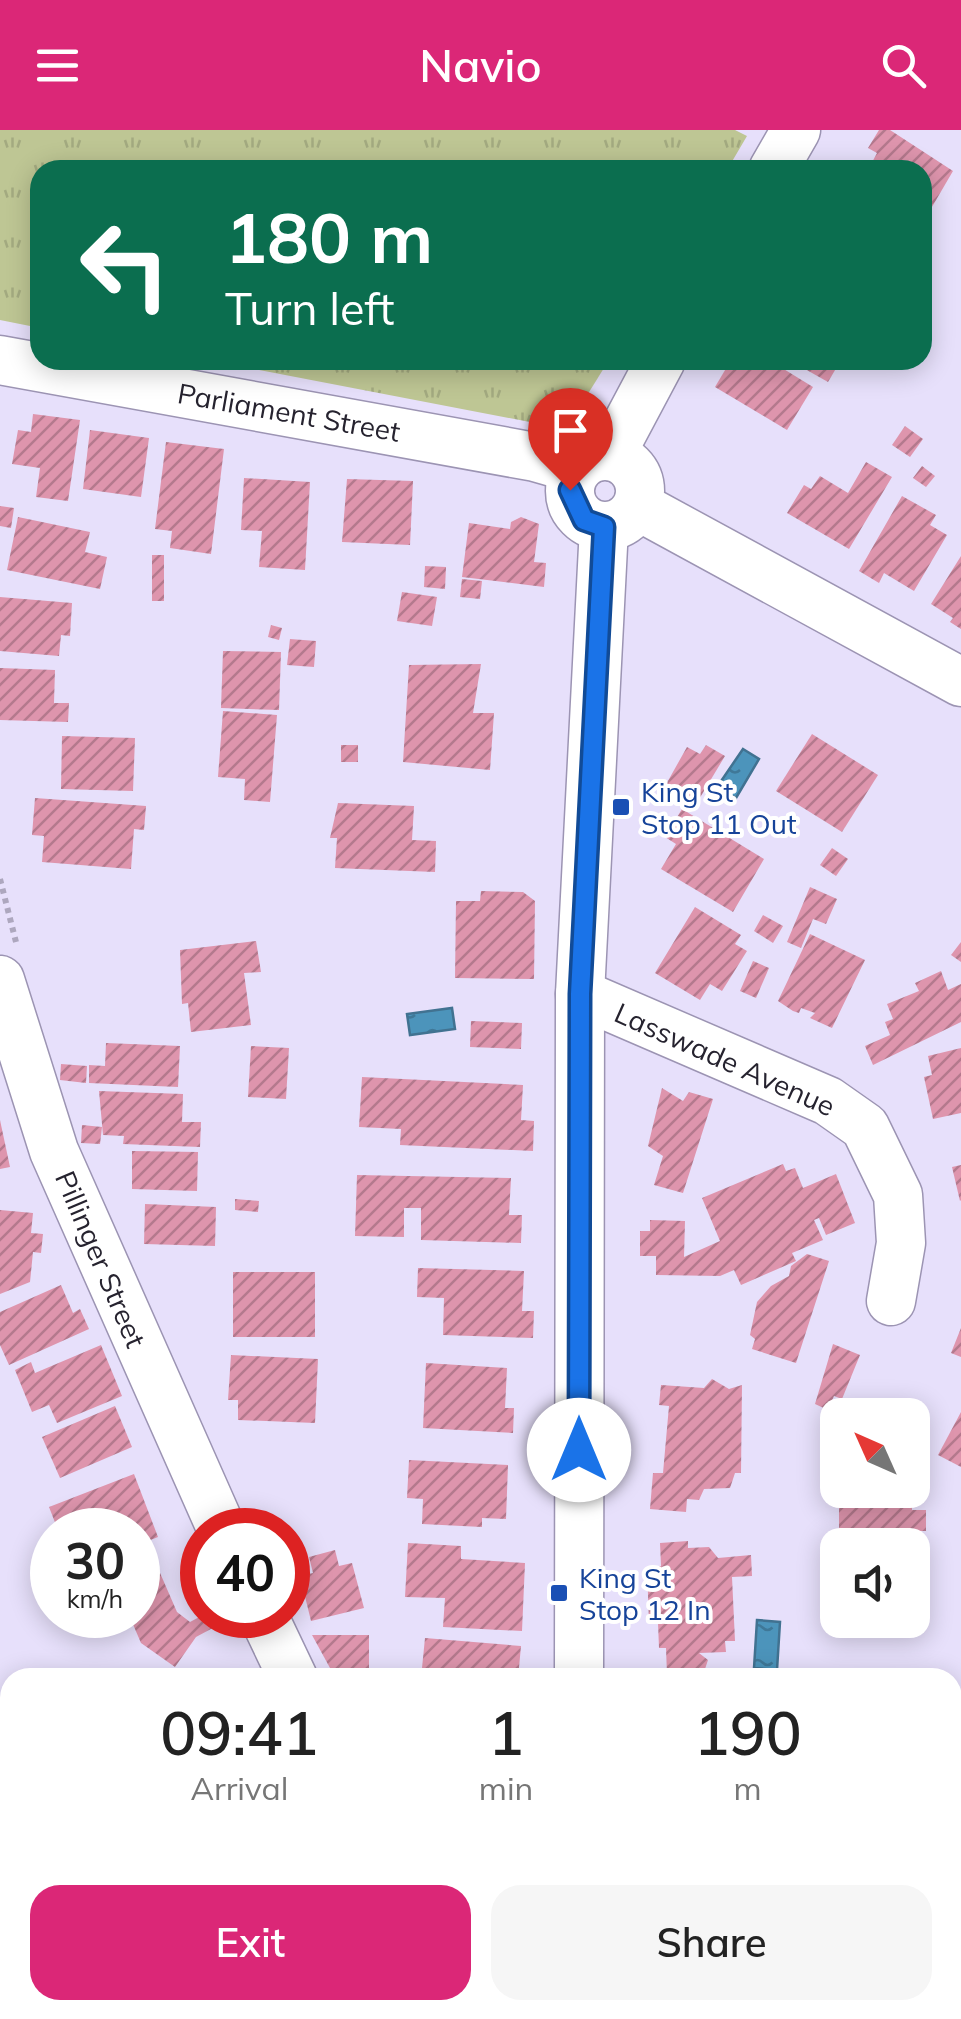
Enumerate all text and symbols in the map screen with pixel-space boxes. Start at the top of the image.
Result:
text: Navio [419,37,542,93]
icon: menu [30,38,85,93]
icon: search [876,38,931,93]
text: 180 m [225,193,433,281]
icon: left [60,200,190,330]
text: Turn left [225,280,394,336]
street label: Parliament Street [175,375,403,449]
pin [528,388,613,491]
icon: arrive [543,403,598,458]
place label: King St Stop 11 Out [641,774,797,841]
marker: King St Stop 11 Out [610,796,632,818]
street label: Lasswade Avenue [609,995,841,1123]
street label: Pillinger Street [48,1165,154,1353]
position arrow [527,1398,631,1502]
north arrow [820,1398,930,1508]
map controls [820,1398,930,1638]
speed limit sign: 40 [180,1508,310,1638]
button: sound [820,1528,930,1638]
text: 30 [65,1529,125,1592]
place label: King St Stop 12 In [579,1560,711,1627]
marker: King St Stop 12 In [548,1582,570,1604]
text: km/h [67,1583,123,1614]
text: 09:41 [160,1695,319,1770]
text: 1 [488,1695,524,1770]
text: 190 [694,1695,802,1770]
text: Arrival [191,1768,288,1808]
text: min [479,1768,533,1808]
text: m [734,1768,762,1808]
button: Exit [30,1885,471,2000]
button: Share [491,1885,932,2000]

